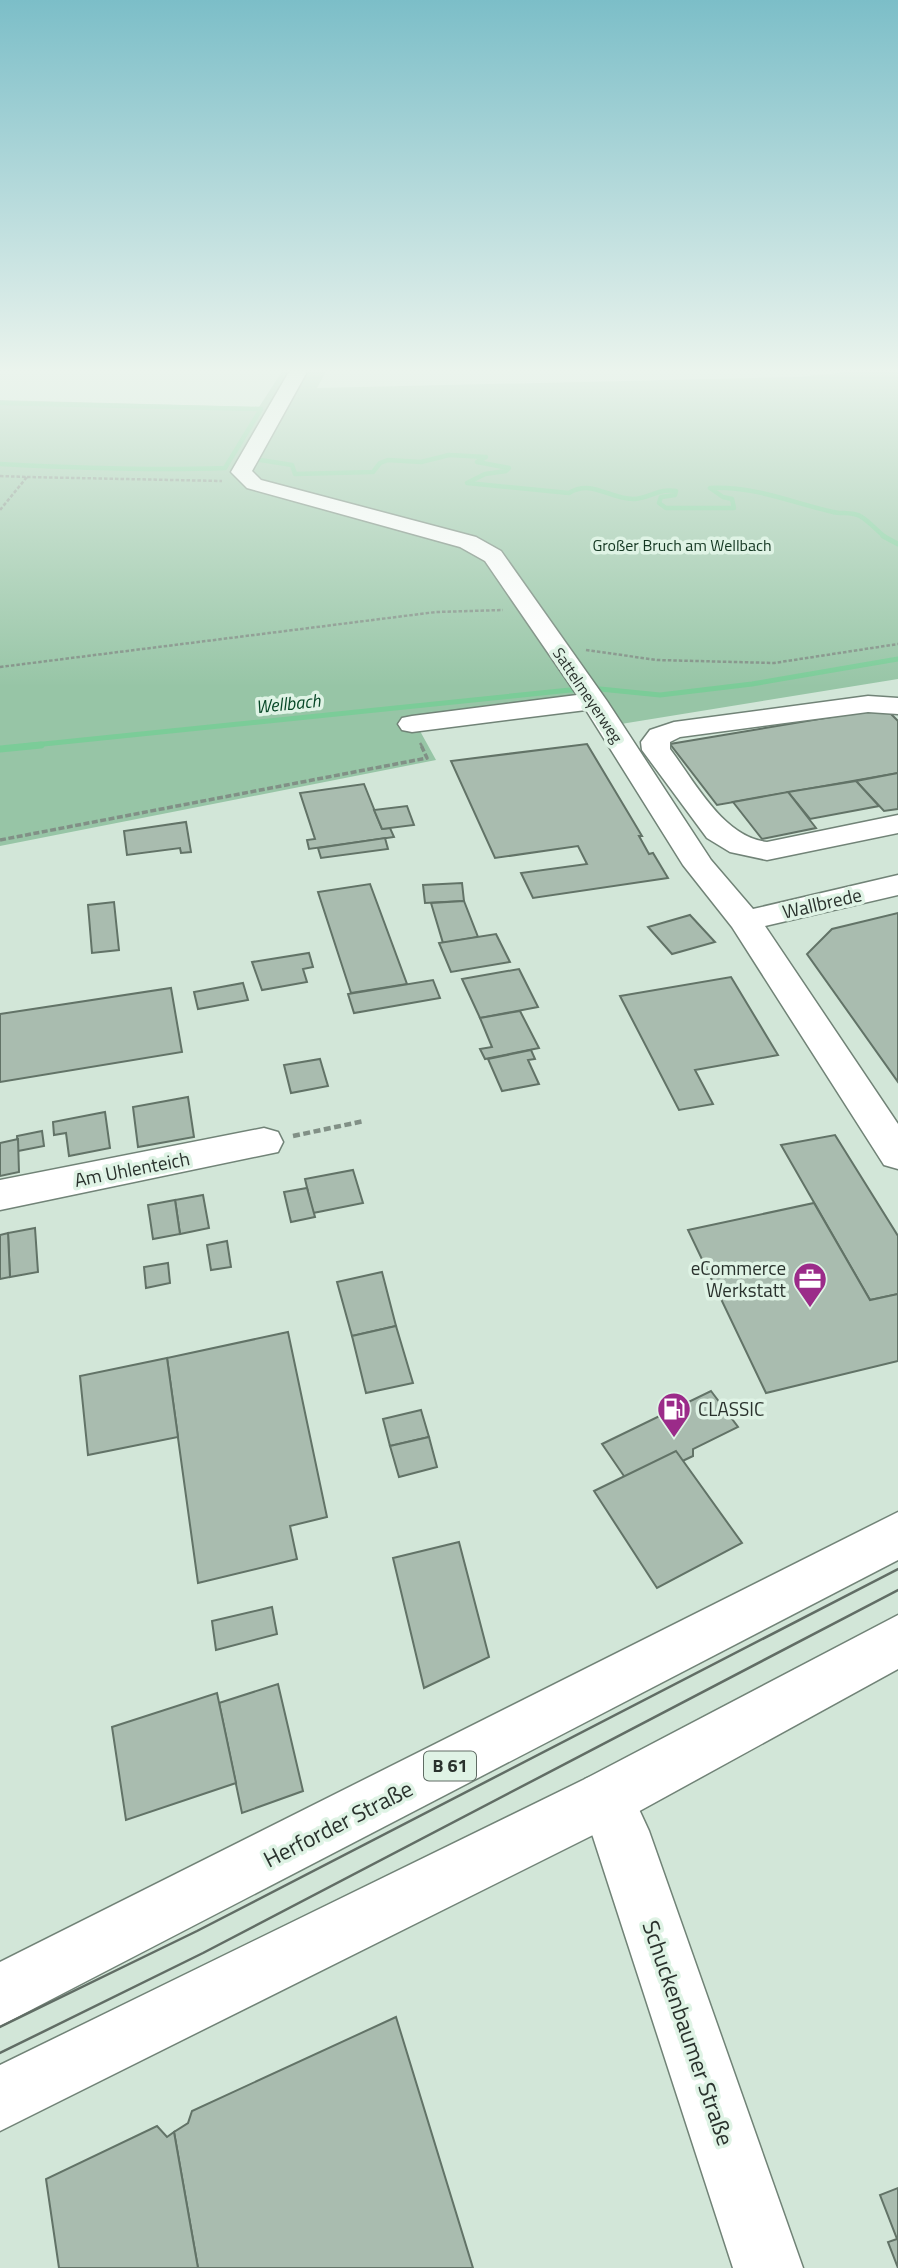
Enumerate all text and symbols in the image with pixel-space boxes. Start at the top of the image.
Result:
park label: Großer Bruch am Wellbach [592,533,772,557]
street label: Sattelmeyerweg [547,642,629,748]
water label: Wellbach [254,687,323,720]
street label: Wallbrede [779,879,864,926]
street label: Am Uhlenteich [72,1143,192,1194]
place label: eCommerce Werkstatt [691,1253,786,1304]
office icon: eCommerce Werkstatt [791,1260,829,1309]
fuel station icon: CLASSIC [655,1390,693,1439]
place label: CLASSIC [698,1394,764,1423]
road number: B 61 [424,1751,476,1780]
street label: Herforder Straße [257,1771,419,1876]
street label: Schuckenbaumer Straße [633,1916,743,2150]

